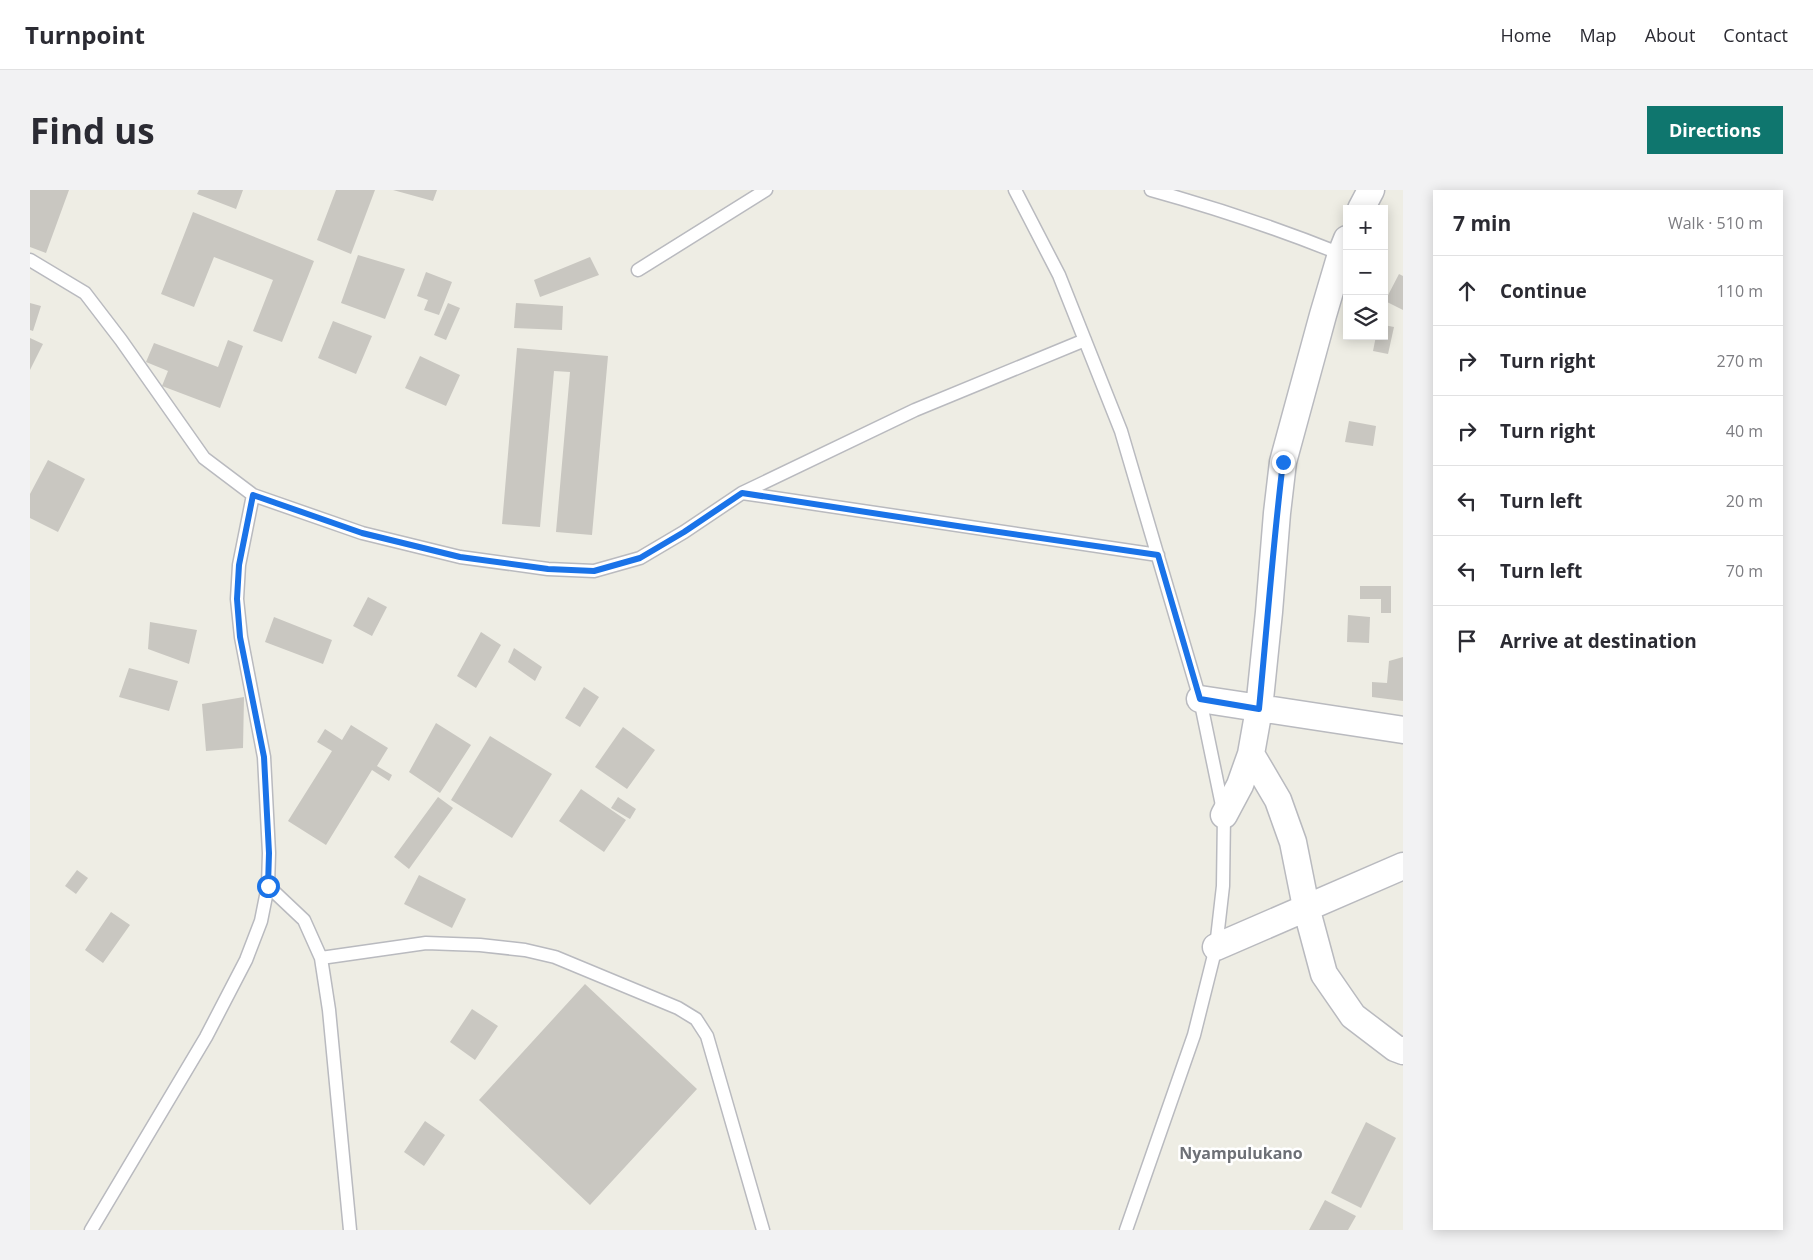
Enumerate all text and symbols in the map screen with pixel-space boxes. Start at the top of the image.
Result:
text: Turnpoint [25,18,145,51]
text: Home [1501,23,1551,47]
text: Map [1579,23,1617,47]
text: About [1645,23,1695,47]
text: Contact [1723,23,1788,47]
button: Directions [1647,106,1783,154]
text: Find us [30,107,155,154]
map controls [1343,205,1388,340]
button: + [1343,205,1388,250]
text: 7 min [1453,209,1511,237]
text: Walk · 510 m [1668,212,1763,234]
button: − [1343,250,1388,295]
icon: ahead [1453,277,1481,305]
text: Continue [1500,278,1587,304]
text: 110 m [1717,280,1763,302]
button: layers [1343,295,1388,340]
icon: right [1453,347,1481,375]
text: Turn right [1500,348,1595,374]
text: 270 m [1717,350,1763,372]
icon: right [1453,417,1481,445]
text: Turn right [1500,418,1595,444]
text: 40 m [1726,420,1763,442]
route end [1272,451,1295,474]
icon: left [1453,487,1481,515]
text: Turn left [1500,488,1582,514]
text: 20 m [1726,490,1763,512]
icon: left [1453,557,1481,585]
text: Turn left [1500,558,1582,584]
text: 70 m [1726,560,1763,582]
icon: arrive [1453,627,1481,655]
text: Arrive at destination [1500,628,1697,654]
route start [257,875,280,898]
district label: Nyampulukano [1179,1142,1303,1164]

